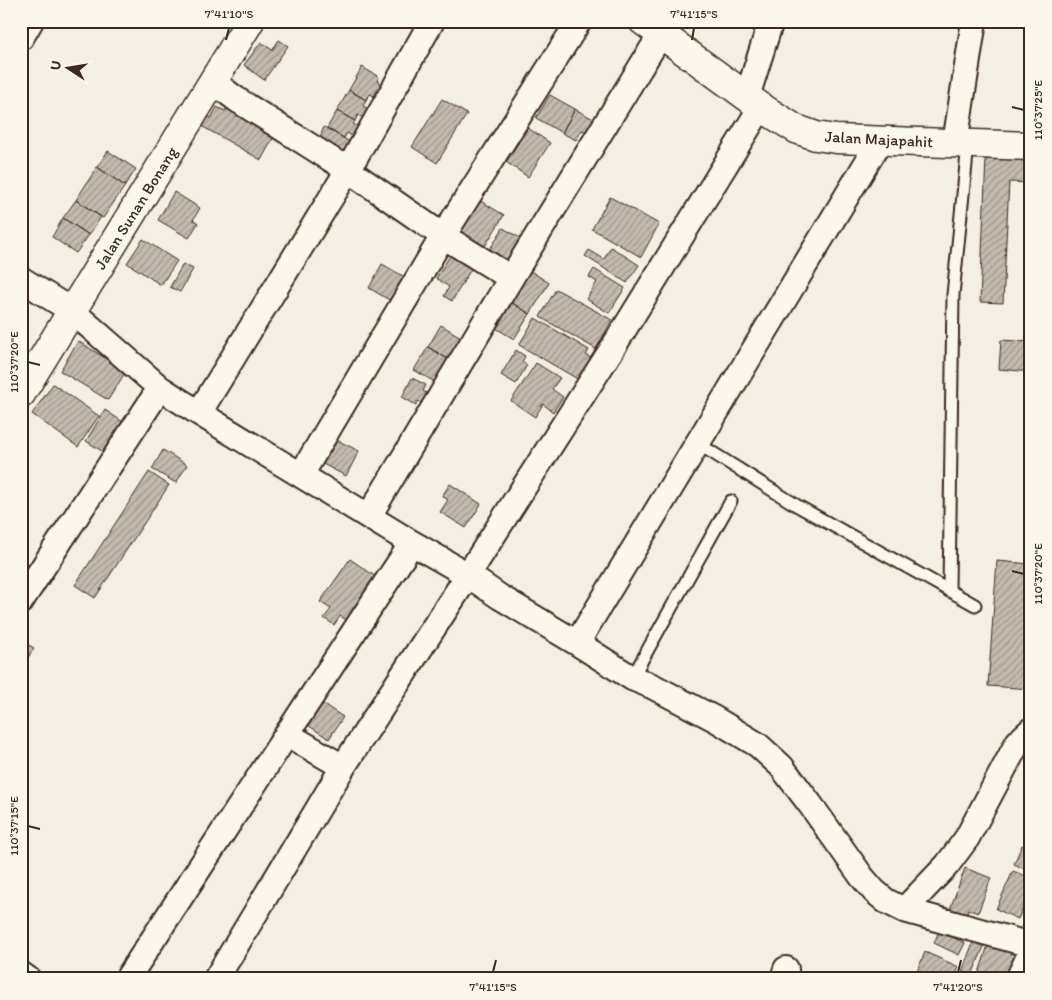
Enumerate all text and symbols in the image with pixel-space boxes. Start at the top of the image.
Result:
text: 7°41'10"S [205,7,254,21]
text: 7°41'15"S [670,7,718,21]
north arrow [42,42,92,92]
text: U [46,59,65,72]
text: 110°37'25"E [1031,79,1045,140]
street label: Jalan Majapahit [824,127,934,151]
street label: Jalan Sunan Bonang [91,143,182,273]
text: 110°37'20"E [7,331,21,393]
text: 110°37'20"E [1031,543,1045,605]
text: 110°37'15"E [7,796,21,856]
text: 7°41'15"S [469,980,517,994]
text: 7°41'20"S [933,980,983,994]

